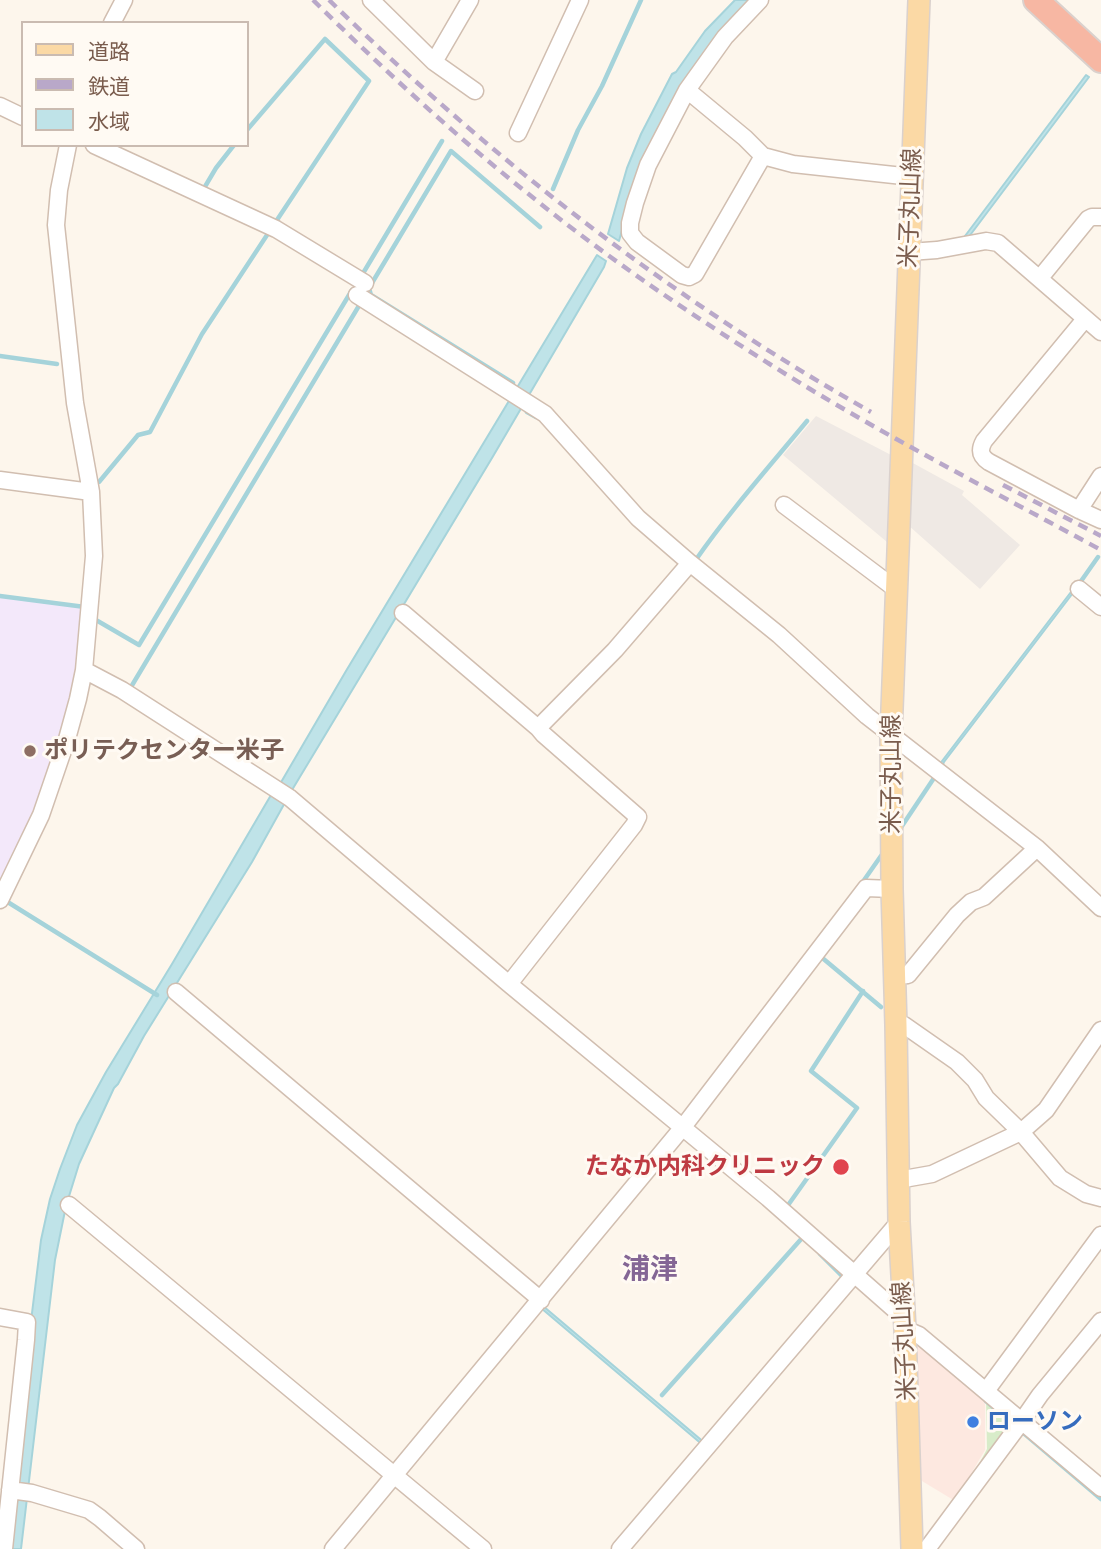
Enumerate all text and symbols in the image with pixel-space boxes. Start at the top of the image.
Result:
legend [21,21,248,147]
text: 道路 [88,38,130,65]
text: 鉄道 [88,73,130,100]
text: 水域 [88,108,130,135]
street label: 米子丸山線 [895,148,927,268]
street label: 米子丸山線 [878,714,906,834]
place label: ポリテクセンター米子 [44,737,284,765]
marker: ポリテクセンター米子 [22,743,38,759]
place label: たなか内科クリニック [585,1153,825,1181]
marker: たなか内科クリニック [831,1157,851,1177]
district label: 浦津 [622,1253,678,1287]
street label: 米子丸山線 [887,1280,923,1402]
place label: ローソン [987,1408,1083,1436]
marker: ローソン [965,1414,981,1430]

